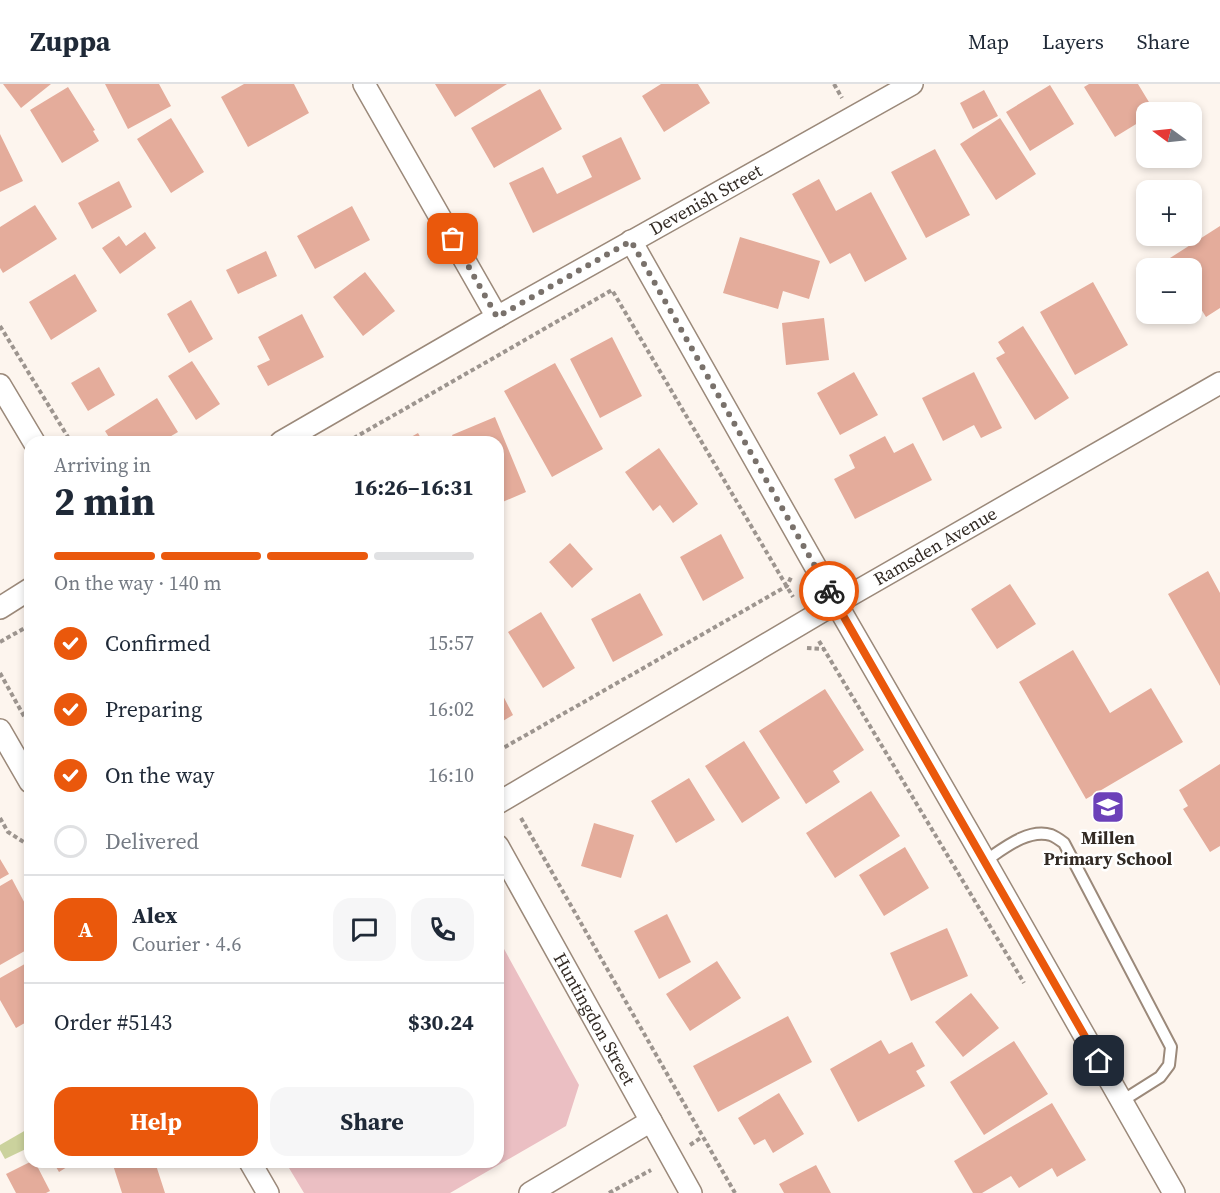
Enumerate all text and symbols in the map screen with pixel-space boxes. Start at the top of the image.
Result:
text: Zuppa [30,22,111,60]
text: Map [968,27,1009,56]
text: Layers [1042,27,1104,56]
text: Share [1137,27,1190,56]
north arrow [1136,102,1202,168]
map controls [1136,102,1202,324]
street label: Devenish Street [645,158,766,241]
button: + [1136,180,1202,246]
pin [427,213,478,264]
icon: bag [436,222,469,255]
button: − [1136,258,1202,324]
text: Arriving in [54,451,151,479]
text: 16:26–16:31 [354,472,474,502]
text: 2 min [54,475,155,528]
street label: Ramsden Avenue [869,501,1001,591]
courier [799,561,859,621]
text: On the way · 140 m [54,569,221,597]
icon: bike [813,575,846,608]
icon: check [54,627,87,660]
text: Confirmed [105,628,210,658]
text: 15:57 [428,629,474,657]
icon: check [54,693,87,726]
text: Preparing [105,694,202,724]
text: 16:02 [428,695,474,723]
icon: check [54,759,87,792]
text: On the way [105,760,214,790]
text: 16:10 [428,761,474,789]
school or university icon: Millen Primary School [1090,789,1126,825]
place label: Millen Primary School [1044,825,1173,871]
text: Delivered [105,826,199,856]
button: chat [333,898,396,961]
button: phone [411,898,474,961]
text: Alex [132,900,177,930]
text: A [78,914,93,944]
text: Courier · 4.6 [132,930,241,958]
street label: Huntingdon Street [548,948,642,1090]
text: Order #5143 [54,1007,172,1037]
text: $30.24 [408,1007,474,1037]
pin [1073,1035,1124,1086]
icon: home [1082,1044,1115,1077]
button: Help [54,1087,258,1156]
button: Share [270,1087,474,1156]

